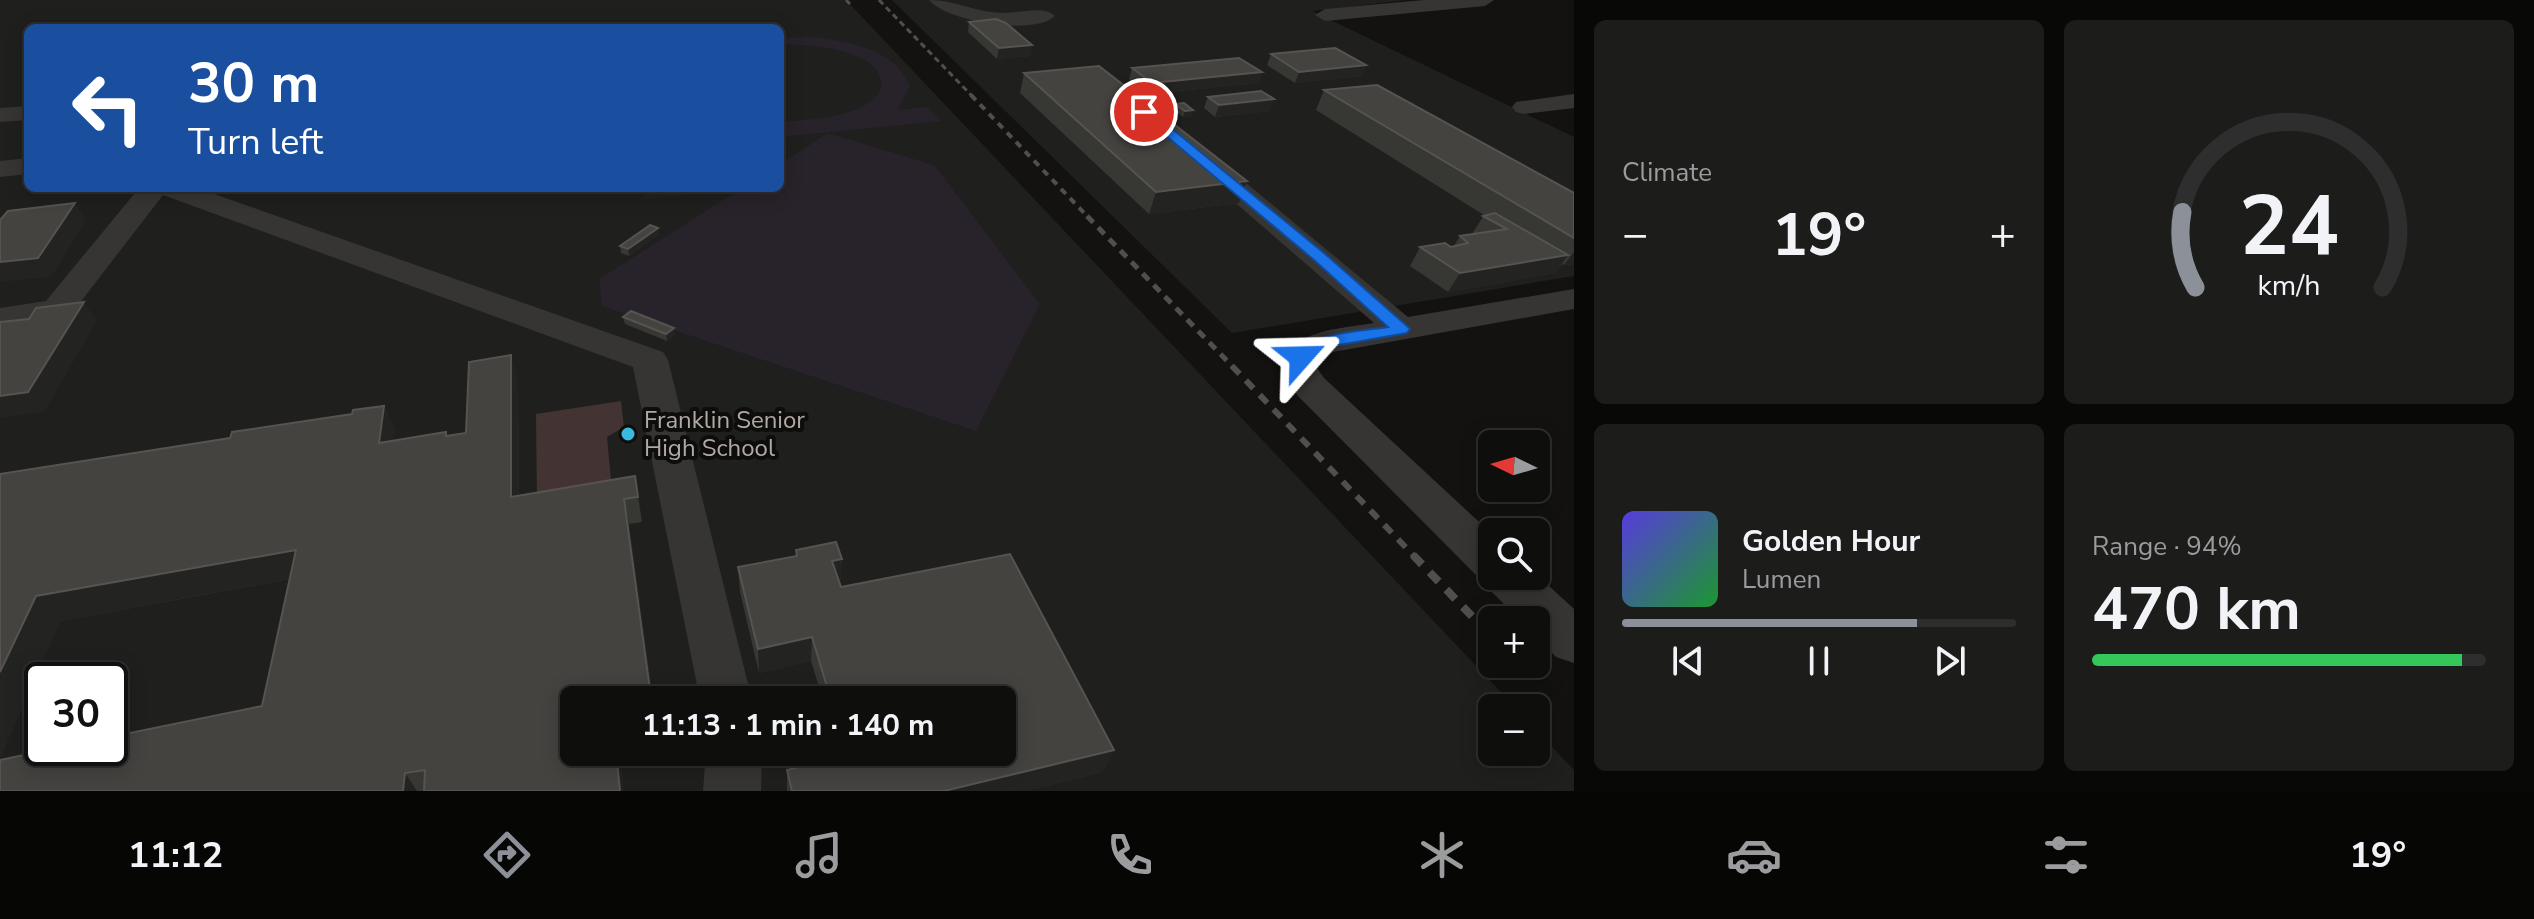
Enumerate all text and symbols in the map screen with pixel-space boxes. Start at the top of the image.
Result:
text: 30 m [188,45,319,122]
icon: left [56,56,160,160]
pin [1110,78,1178,146]
icon: arrive [1122,90,1166,134]
text: Turn left [188,118,323,167]
text: Climate [1622,155,1712,190]
text: 24 [2239,169,2339,282]
text: 19° [1772,194,1866,276]
text: − [1622,205,1648,265]
text: + [1990,205,2016,265]
text: km/h [2258,266,2320,305]
position arrow [1259,315,1343,399]
place label: Franklin Senior High School [644,404,805,464]
marker: Franklin Senior High School [619,425,637,443]
north arrow [1478,430,1550,502]
map controls [1478,430,1550,766]
button: search [1478,518,1550,590]
text: Golden Hour [1742,521,1920,562]
text: Range · 94% [2092,529,2242,564]
text: Lumen [1742,562,1821,597]
text: 470 km [2092,568,2301,650]
button: + [1478,606,1550,678]
icon: previous [1666,639,1710,683]
icon: pause [1797,639,1841,683]
icon: next [1928,639,1972,683]
speed limit sign: 30 [24,662,128,766]
button: − [1478,694,1550,766]
text: 11:13 · 1 min · 140 m [642,705,934,746]
icon: directions [479,827,535,883]
icon: music [791,827,847,883]
icon: phone [1102,827,1158,883]
icon: climate [1414,827,1470,883]
icon: car [1726,827,1782,883]
icon: filters [2038,827,2094,883]
text: 11:12 [128,831,223,880]
text: 19° [2349,831,2406,880]

